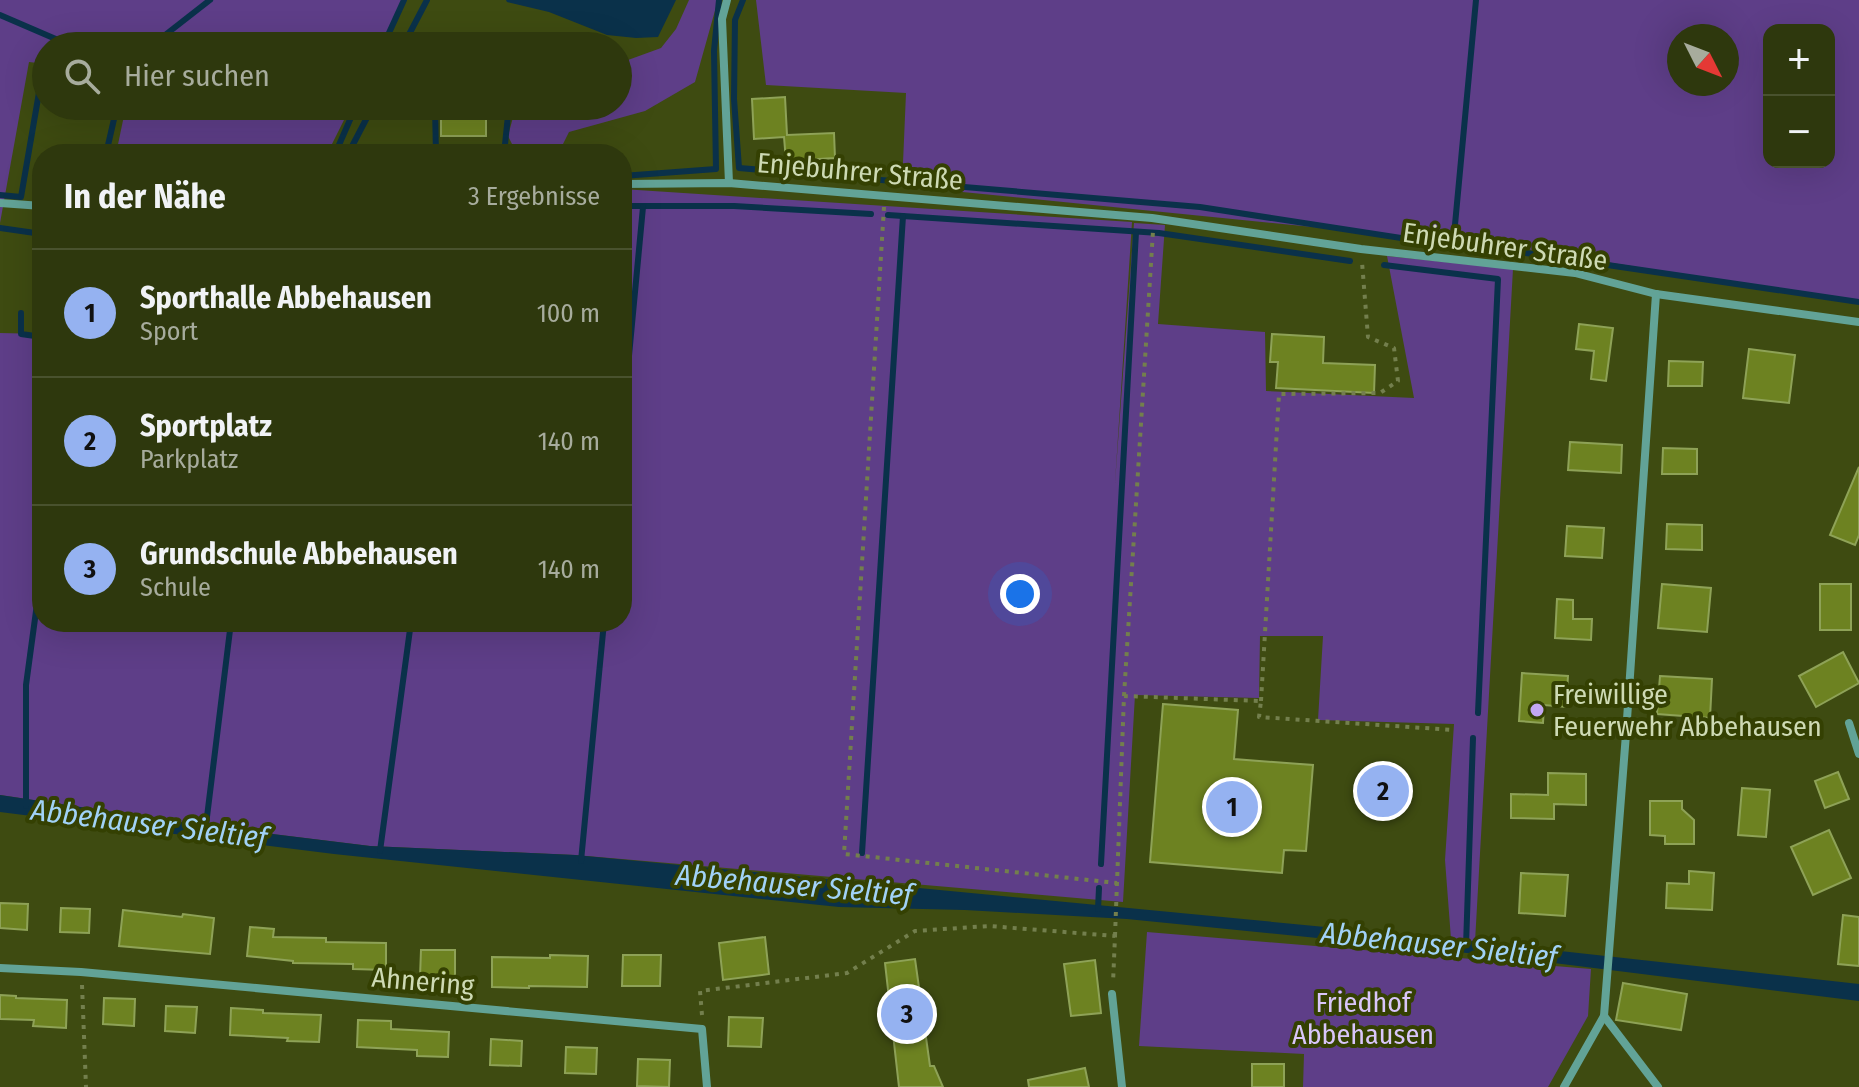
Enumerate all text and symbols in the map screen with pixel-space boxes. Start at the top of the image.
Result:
north arrow [1667,24,1739,96]
map controls [1763,24,1835,168]
button: + [1763,24,1835,96]
search box [32,32,632,120]
icon: search [60,54,104,98]
text: Hier suchen [124,58,270,94]
button: − [1763,96,1835,168]
street label: Enjebuhrer Straße [756,146,964,197]
text: In der Nähe [64,176,226,217]
text: 3 Ergebnisse [468,181,600,212]
street label: Enjebuhrer Straße [1400,216,1609,277]
text: Sporthalle Abbehausen [140,280,432,316]
text: 1 [85,298,96,329]
text: 100 m [537,298,600,329]
text: Sport [140,316,198,347]
text: Sportplatz [140,408,272,444]
text: 2 [84,426,96,457]
text: 140 m [538,426,600,457]
text: Parkplatz [140,444,238,475]
text: Grundschule Abbehausen [140,536,458,572]
text: 3 [84,554,96,585]
text: 140 m [538,554,600,585]
text: Schule [140,572,211,603]
your location [1000,574,1040,614]
place label: Freiwillige Feuerwehr Abbehausen [1553,678,1822,743]
marker: Freiwillige Feuerwehr Abbehausen [1528,701,1546,719]
pin: 2 [1357,761,1409,821]
pin: 1 [1206,777,1258,837]
water label: Abbehauser Sieltief [28,792,273,857]
water label: Abbehauser Sieltief [673,857,918,914]
water label: Abbehauser Sieltief [1318,915,1563,976]
street label: Ahnering [370,961,476,1002]
pin: 3 [881,984,933,1044]
park label: Friedhof Abbehausen [1292,986,1434,1051]

